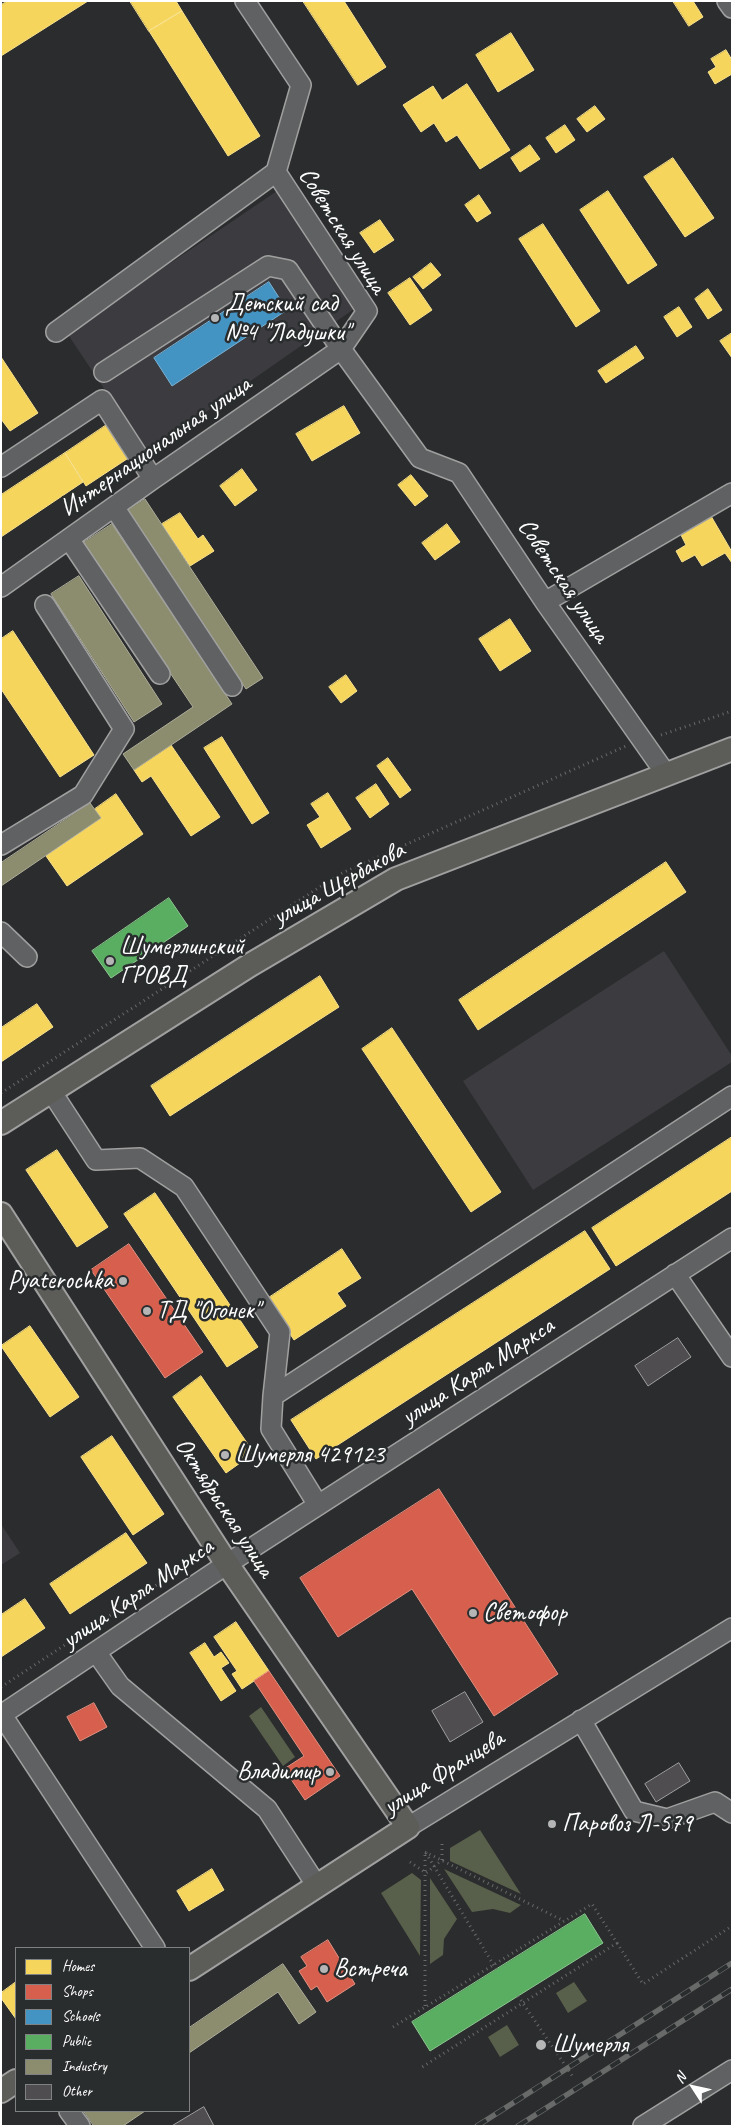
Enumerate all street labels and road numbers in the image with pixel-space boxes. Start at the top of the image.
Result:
street label: Советская улица [291,162,393,300]
street label: Интернациональная улица [55,370,257,524]
street label: Советская улица [510,513,616,649]
street label: улица Щербакова [268,836,410,932]
street label: улица Карла Маркса [396,1311,560,1433]
street label: Октябрьская улица [168,1432,280,1584]
street label: улица Карла Маркса [57,1532,219,1656]
street label: улица Францева [378,1724,510,1822]

